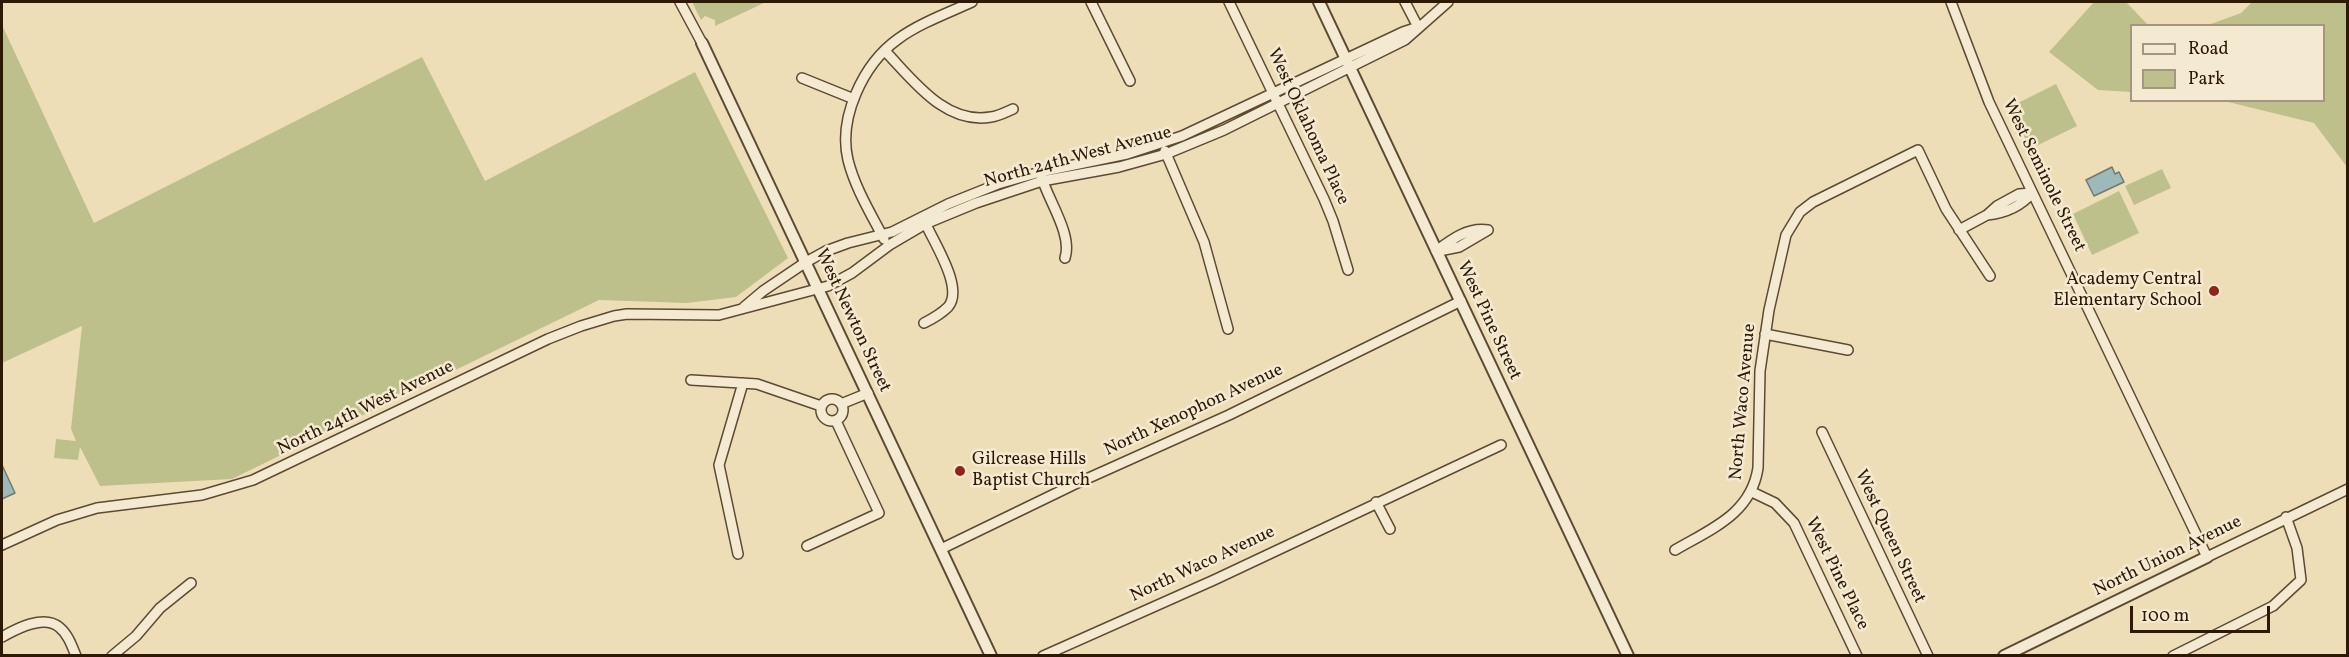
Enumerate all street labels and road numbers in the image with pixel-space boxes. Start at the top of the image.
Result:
street label: West Oklahoma Place [1261,45,1353,209]
street label: West Seminole Street [1997,96,2089,256]
street label: North 24th West Avenue [982,123,1174,193]
street label: West Newton Street [809,246,895,396]
street label: West Pine Street [1451,258,1525,384]
street label: North Waco Avenue [1726,323,1762,481]
street label: North 24th West Avenue [274,357,458,461]
street label: North Xenophon Avenue [1101,360,1287,462]
street label: West Queen Street [1849,467,1929,607]
street label: North Union Avenue [2090,512,2246,602]
street label: West Pine Place [1799,514,1873,634]
street label: North Waco Avenue [1127,522,1279,608]

